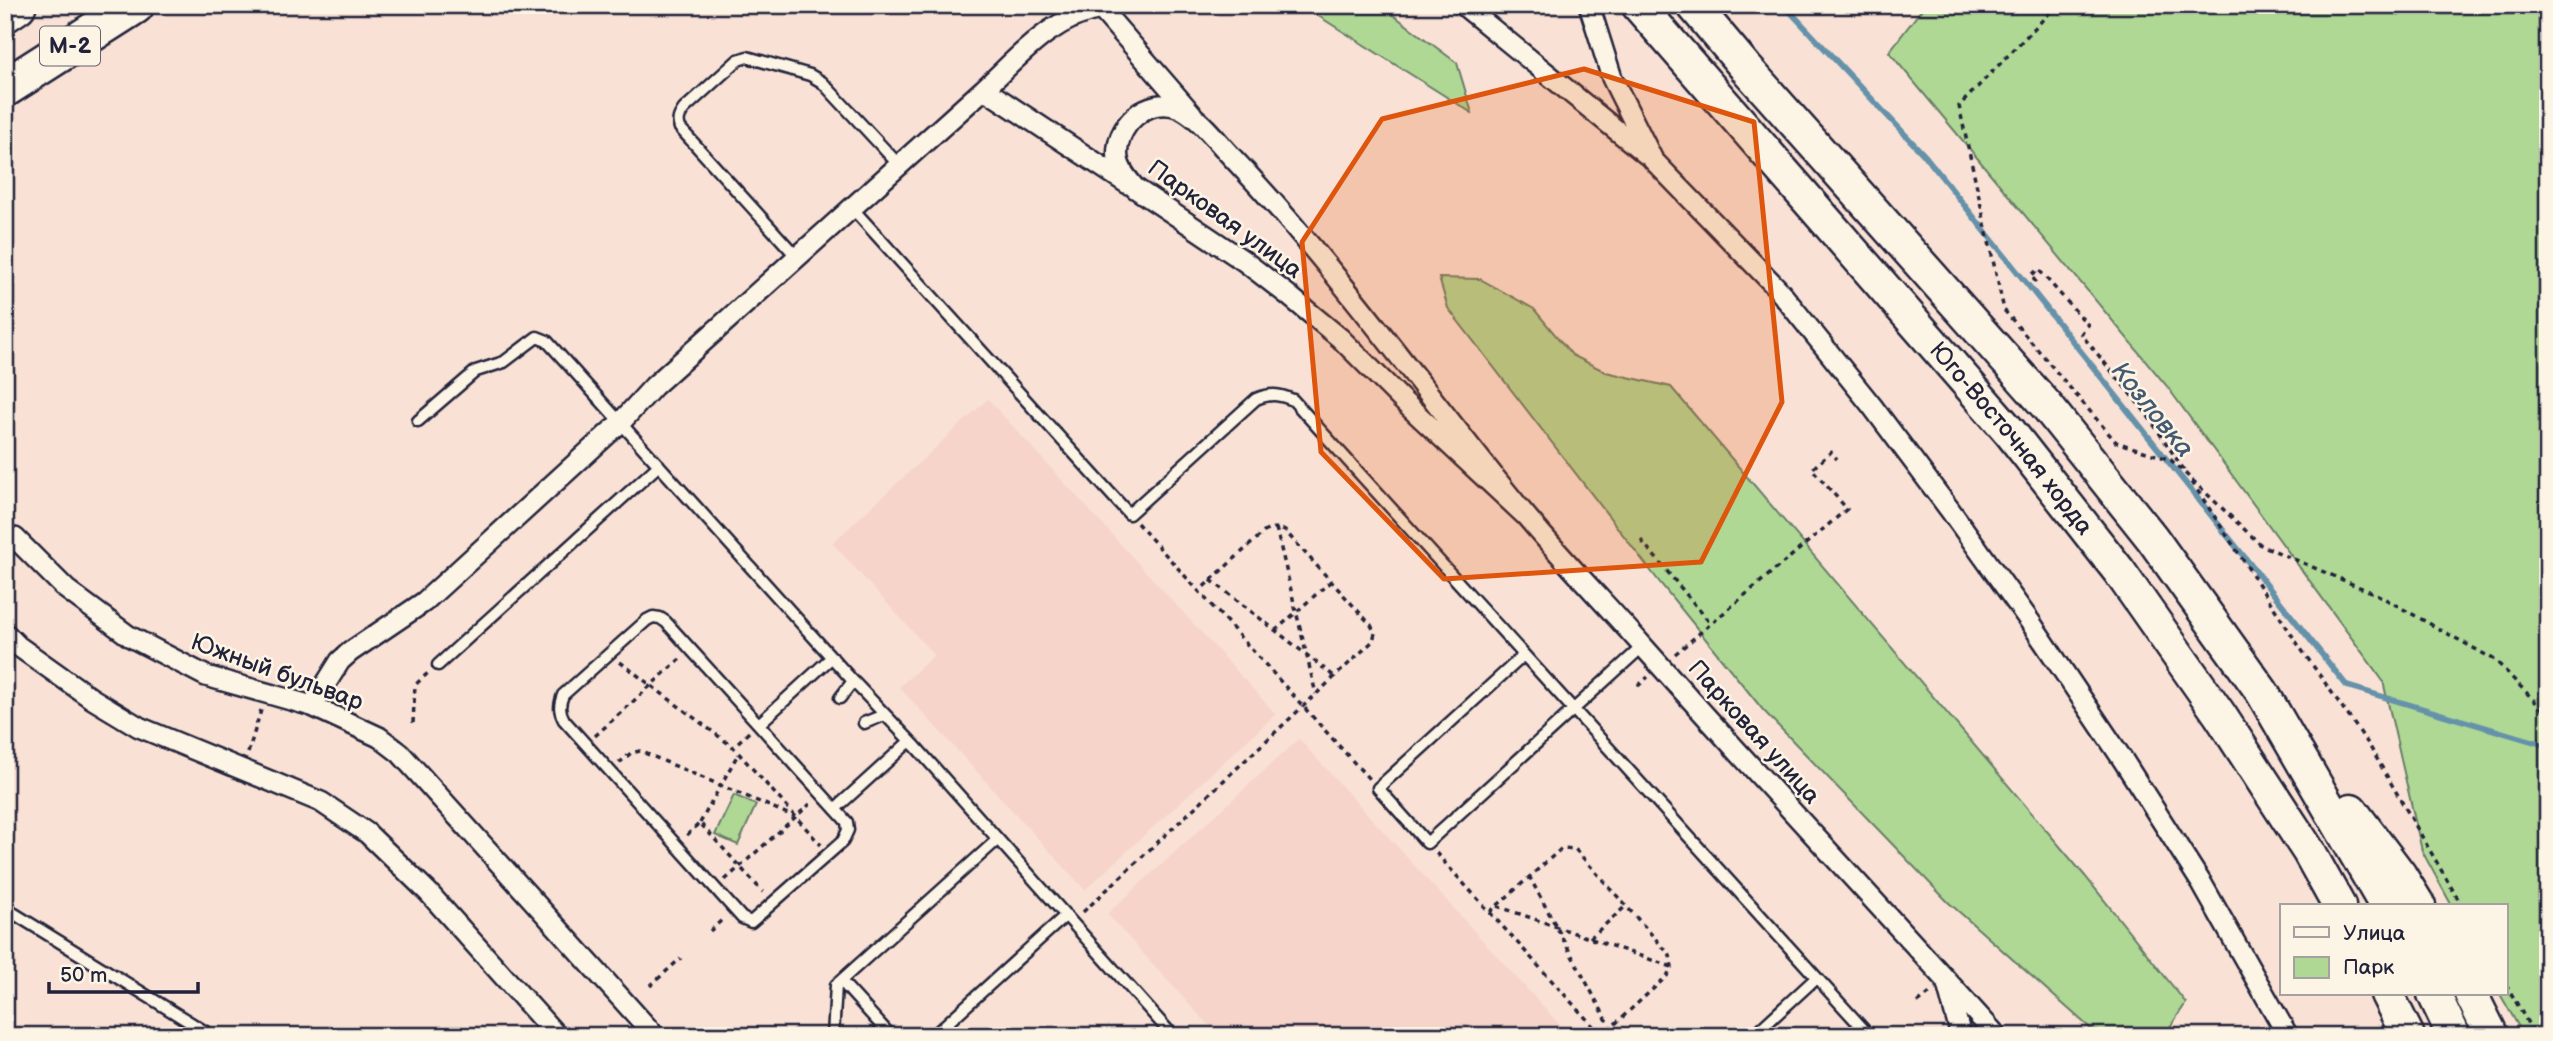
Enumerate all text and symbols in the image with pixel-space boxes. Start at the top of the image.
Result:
road number: М-2 [40,26,100,66]
street label: Парковая улица [1142,153,1308,285]
street label: Юго-Восточная хорда [1924,336,2099,540]
water label: Козловка [2104,356,2200,464]
street label: Южный бульвар [187,627,368,717]
street label: Парковая улица [1682,654,1826,810]
legend [2280,904,2508,996]
text: Улица [2343,921,2406,946]
scale bar [49,950,198,994]
text: Парк [2343,955,2394,980]
text: 50 m [60,963,107,988]

